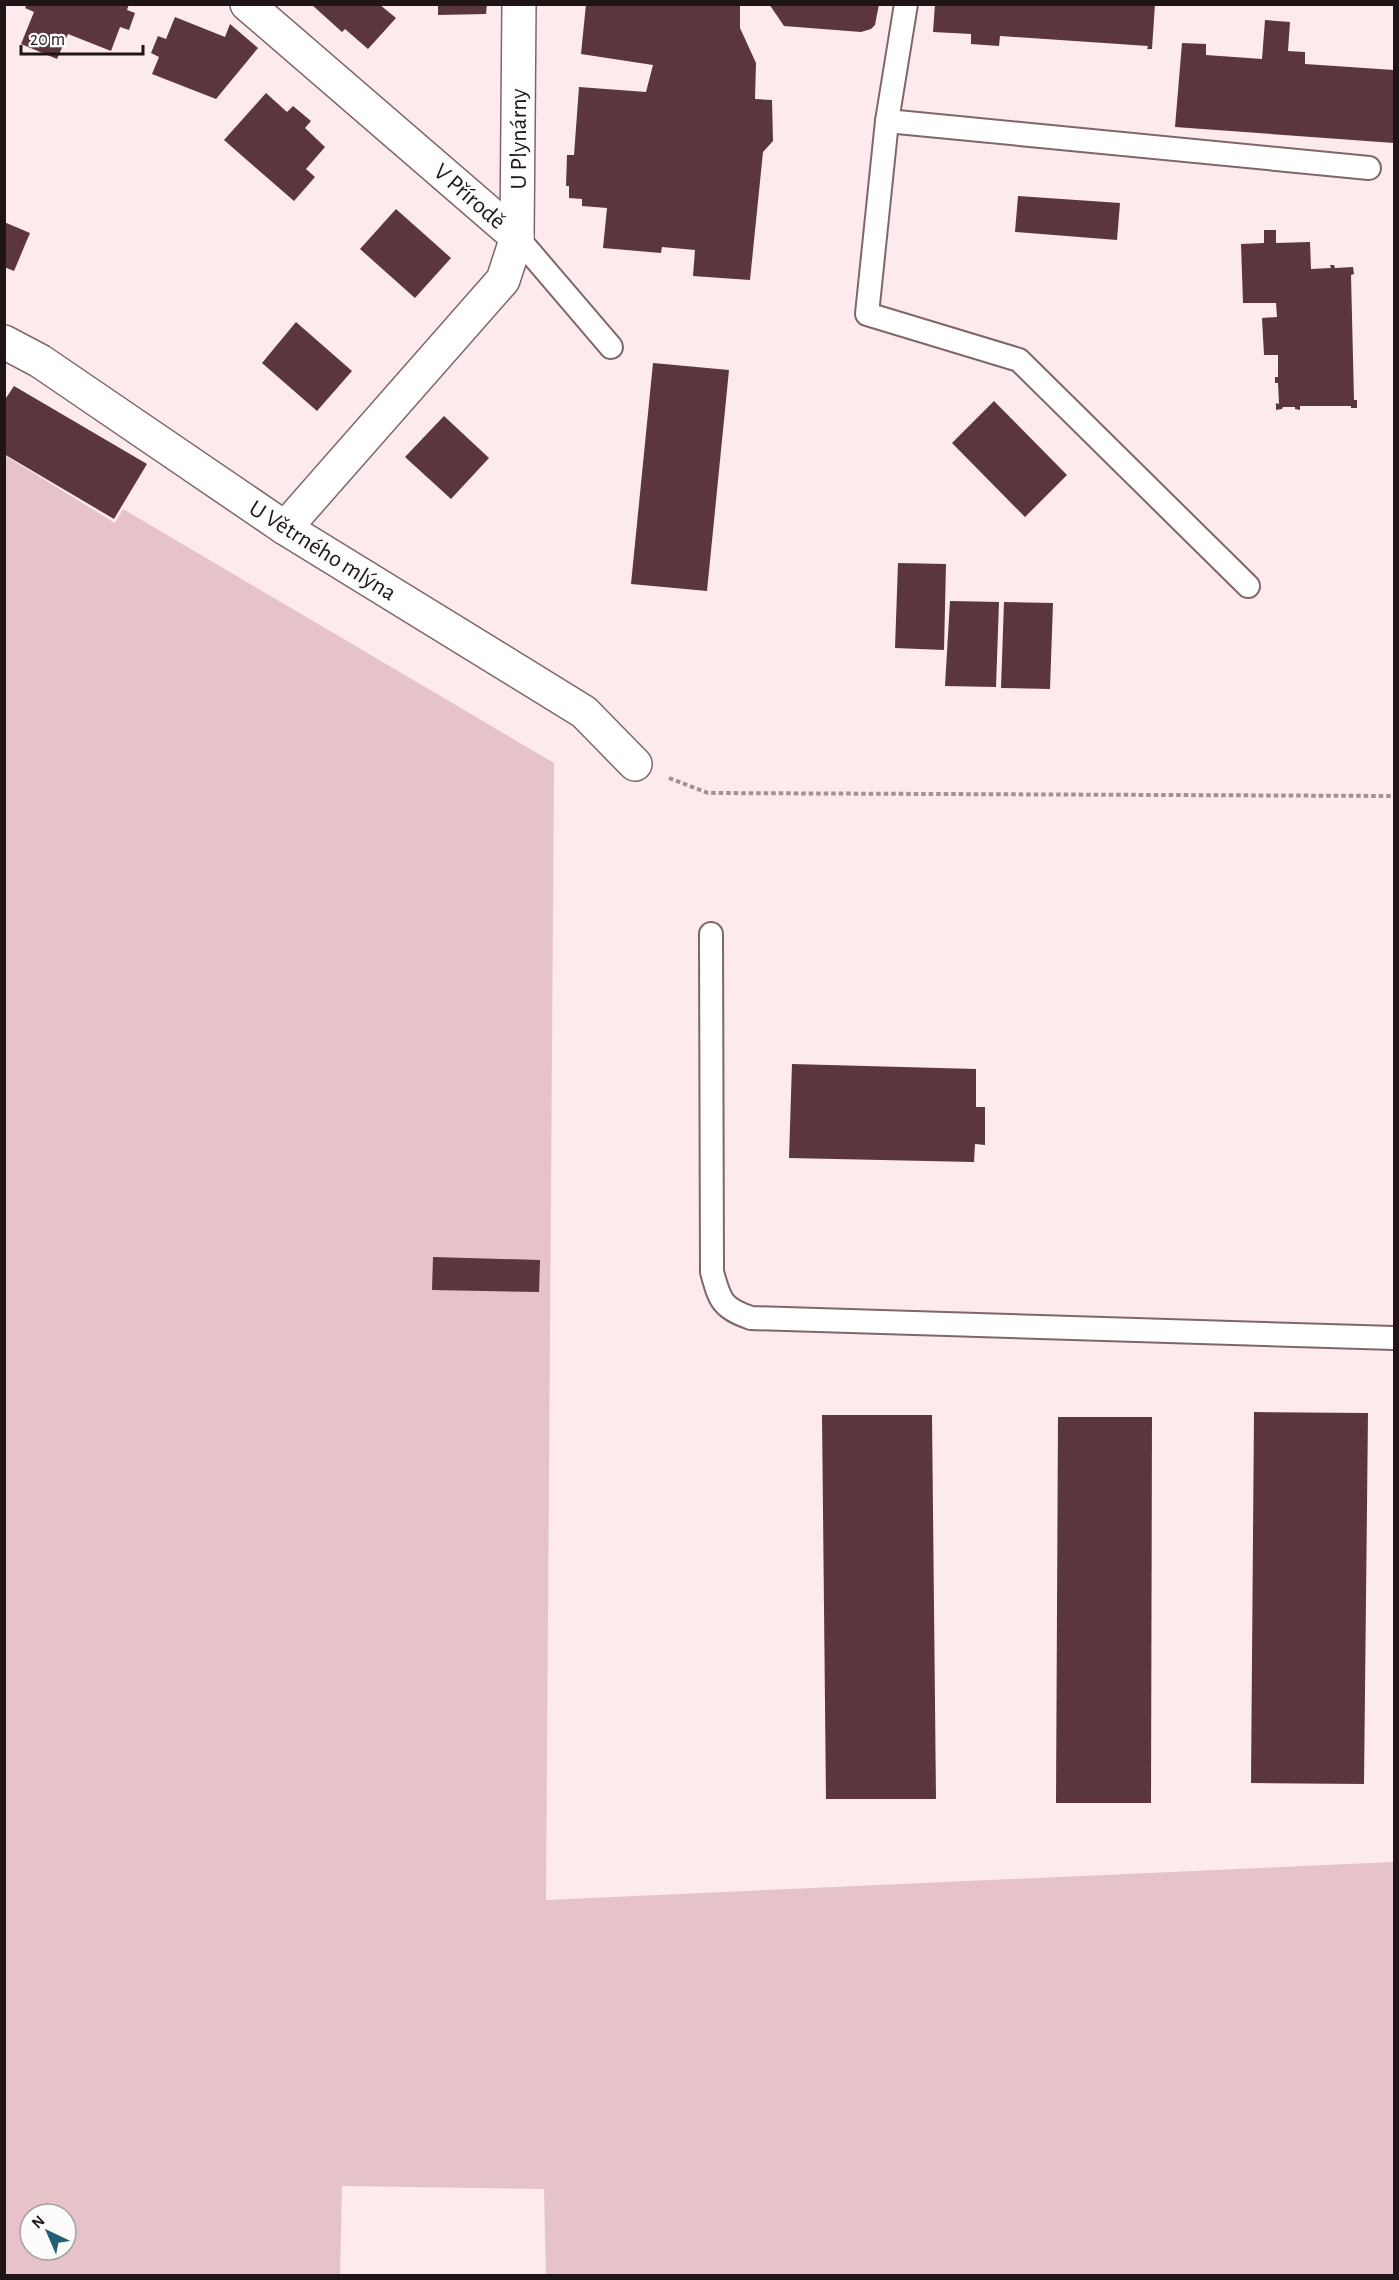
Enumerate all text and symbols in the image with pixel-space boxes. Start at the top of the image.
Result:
scale bar [21,18,142,56]
text: 20 m [30,31,65,49]
street label: U Plynárny [507,89,531,189]
street label: V Přírodě [429,159,510,234]
street label: U Větrného mlýna [245,496,400,606]
north arrow [18,2202,78,2262]
text: N [29,2212,48,2232]

